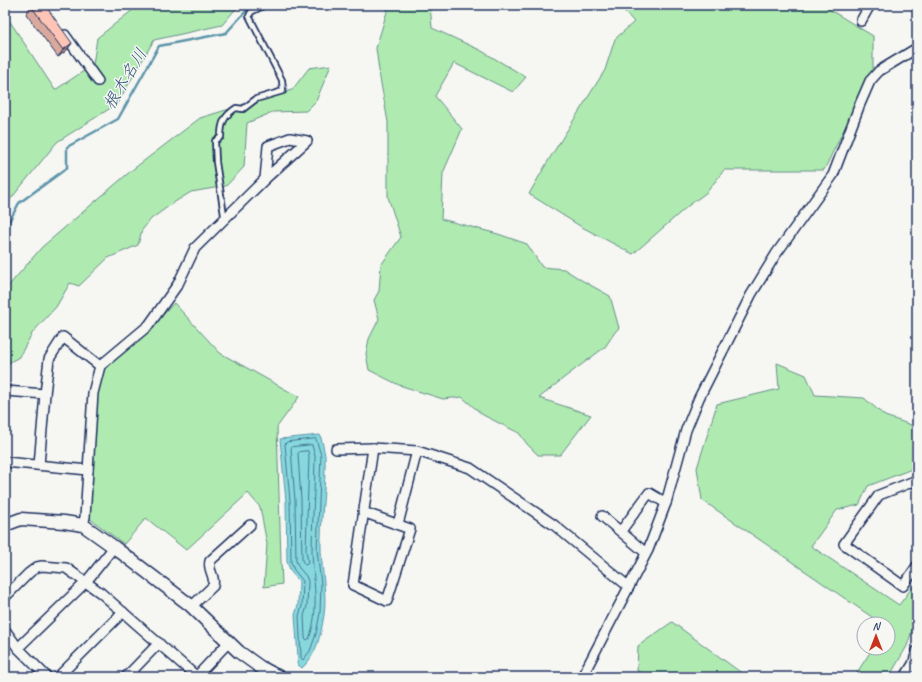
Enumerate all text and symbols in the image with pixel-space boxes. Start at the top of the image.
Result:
water label: 根木名川 [98,44,152,114]
north arrow [856,616,896,656]
text: N [873,619,882,633]

